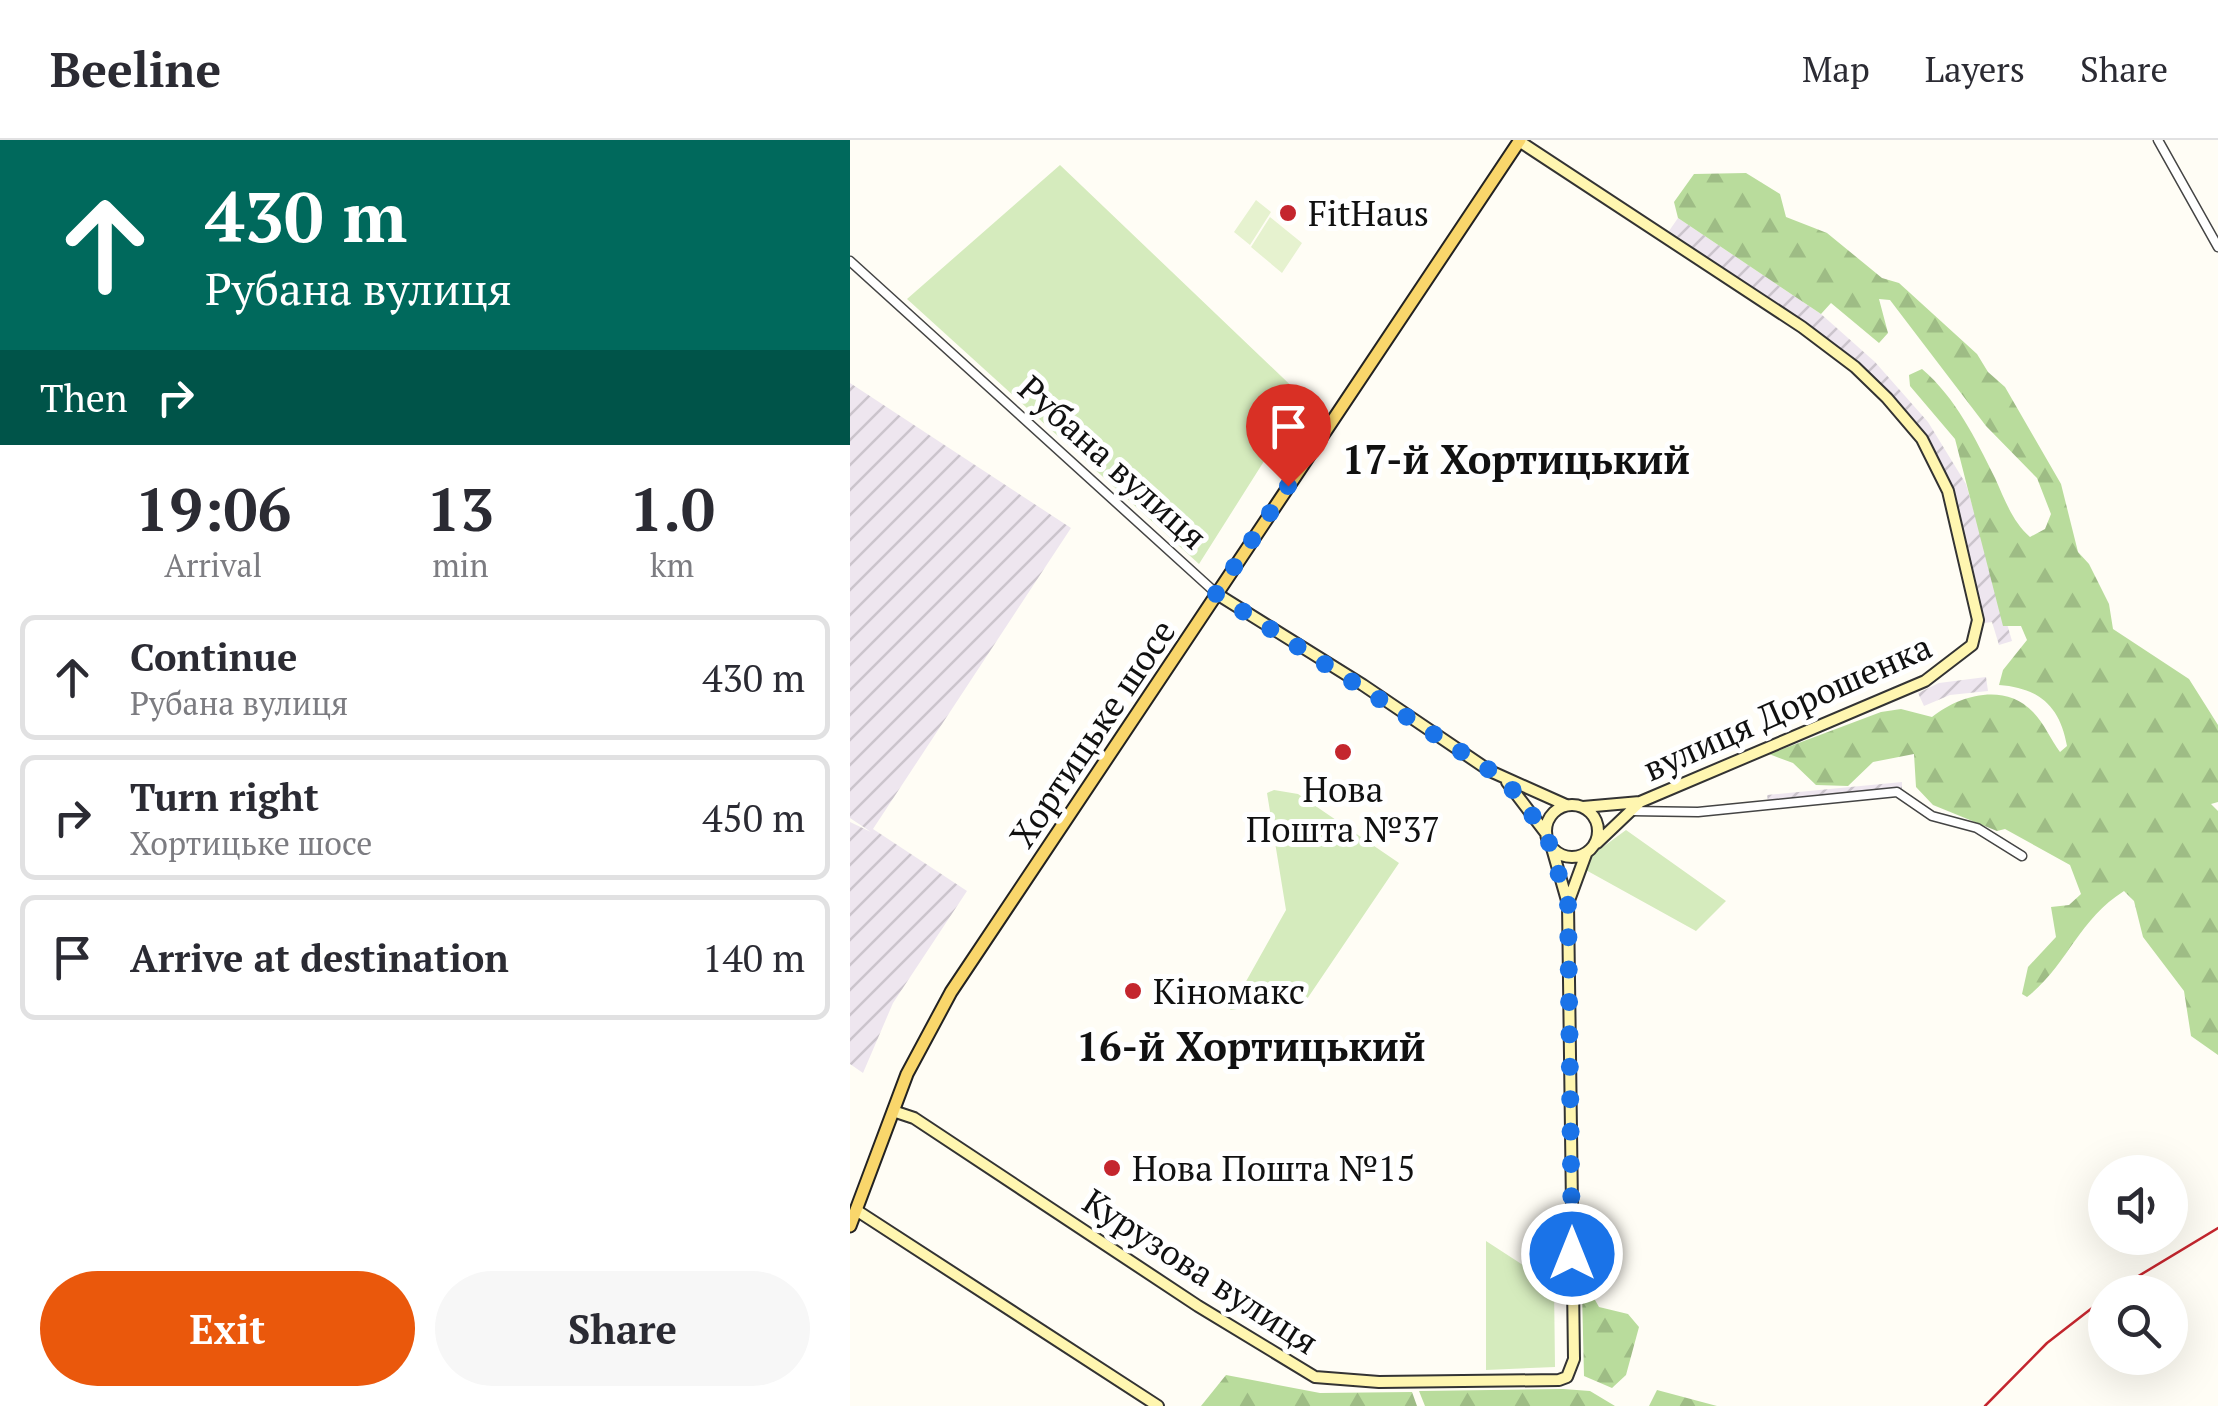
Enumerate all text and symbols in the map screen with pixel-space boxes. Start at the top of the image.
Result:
text: Beeline [50,37,221,101]
text: Map [1802,46,1870,92]
text: Layers [1925,46,2025,92]
text: Share [2080,46,2168,92]
text: 430 m [205,169,407,262]
icon: ahead [40,180,170,310]
place label: FitHaus [1308,190,1429,236]
marker: FitHaus [1277,202,1299,224]
text: Рубана вулиця [205,258,512,318]
street label: Рубана вулиця [1009,365,1217,559]
icon: right [148,370,203,425]
text: Then [40,373,128,423]
pin [1246,384,1331,487]
icon: arrive [1261,399,1316,454]
district label: 17-й Хортицький [1342,432,1690,485]
text: 19:06 [135,469,291,548]
text: 13 [426,469,494,548]
text: 1.0 [629,469,715,548]
text: Arrival [164,544,262,586]
text: min [432,544,488,586]
text: km [650,544,694,586]
street label: Хортицьке шосе [999,610,1185,856]
street label: вулиця Дорошенка [1636,623,1938,791]
text: Continue [130,632,297,682]
icon: ahead [45,650,100,705]
text: 430 m [702,653,805,703]
text: Рубана вулиця [130,682,348,724]
marker: Нова Пошта №37 [1332,741,1354,763]
place label: Нова Пошта №37 [1246,766,1440,852]
text: Turn right [130,772,319,822]
icon: right [45,790,100,845]
text: 450 m [702,793,805,843]
text: Хортицьке шосе [130,822,372,864]
icon: arrive [45,930,100,985]
text: Arrive at destination [130,933,509,983]
text: 140 m [702,933,805,983]
place label: Кіномакс [1153,968,1305,1014]
marker: Кіномакс [1122,980,1144,1002]
district label: 16-й Хортицький [1076,1019,1426,1072]
place label: Нова Пошта №15 [1132,1145,1415,1191]
map controls [2088,1155,2188,1375]
button: sound [2088,1155,2188,1255]
marker: Нова Пошта №15 [1101,1157,1123,1179]
street label: Курузова вулиця [1075,1178,1327,1364]
position arrow [1520,1202,1624,1306]
button: Exit [40,1271,415,1386]
button: Share [435,1271,810,1386]
button: search [2088,1275,2188,1375]

